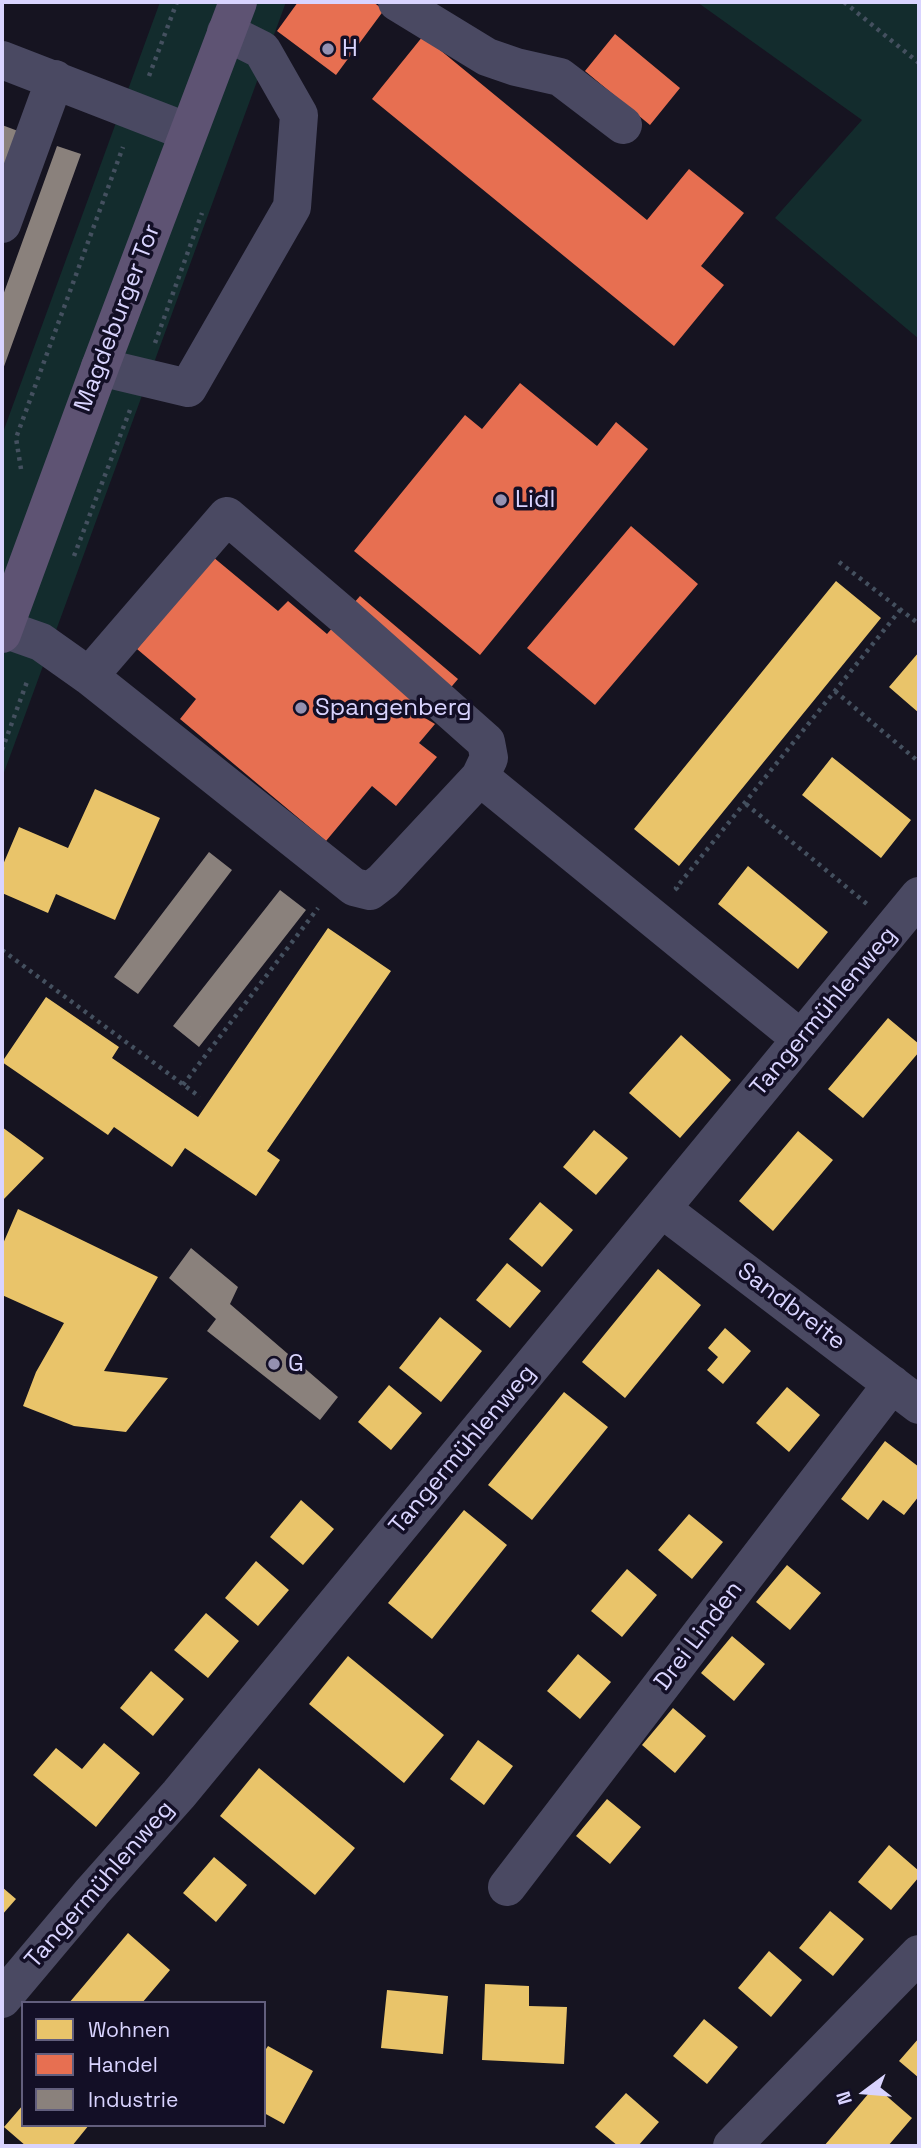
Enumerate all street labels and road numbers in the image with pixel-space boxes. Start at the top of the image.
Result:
street label: Magdeburger Tor [69,220,167,416]
street label: Tangermühlenweg [745,921,903,1103]
street label: Sandbreite [731,1257,851,1357]
street label: Tangermühlenweg [384,1359,542,1541]
street label: Drei Linden [649,1576,749,1696]
street label: Tangermühlenweg [19,1795,181,1975]

